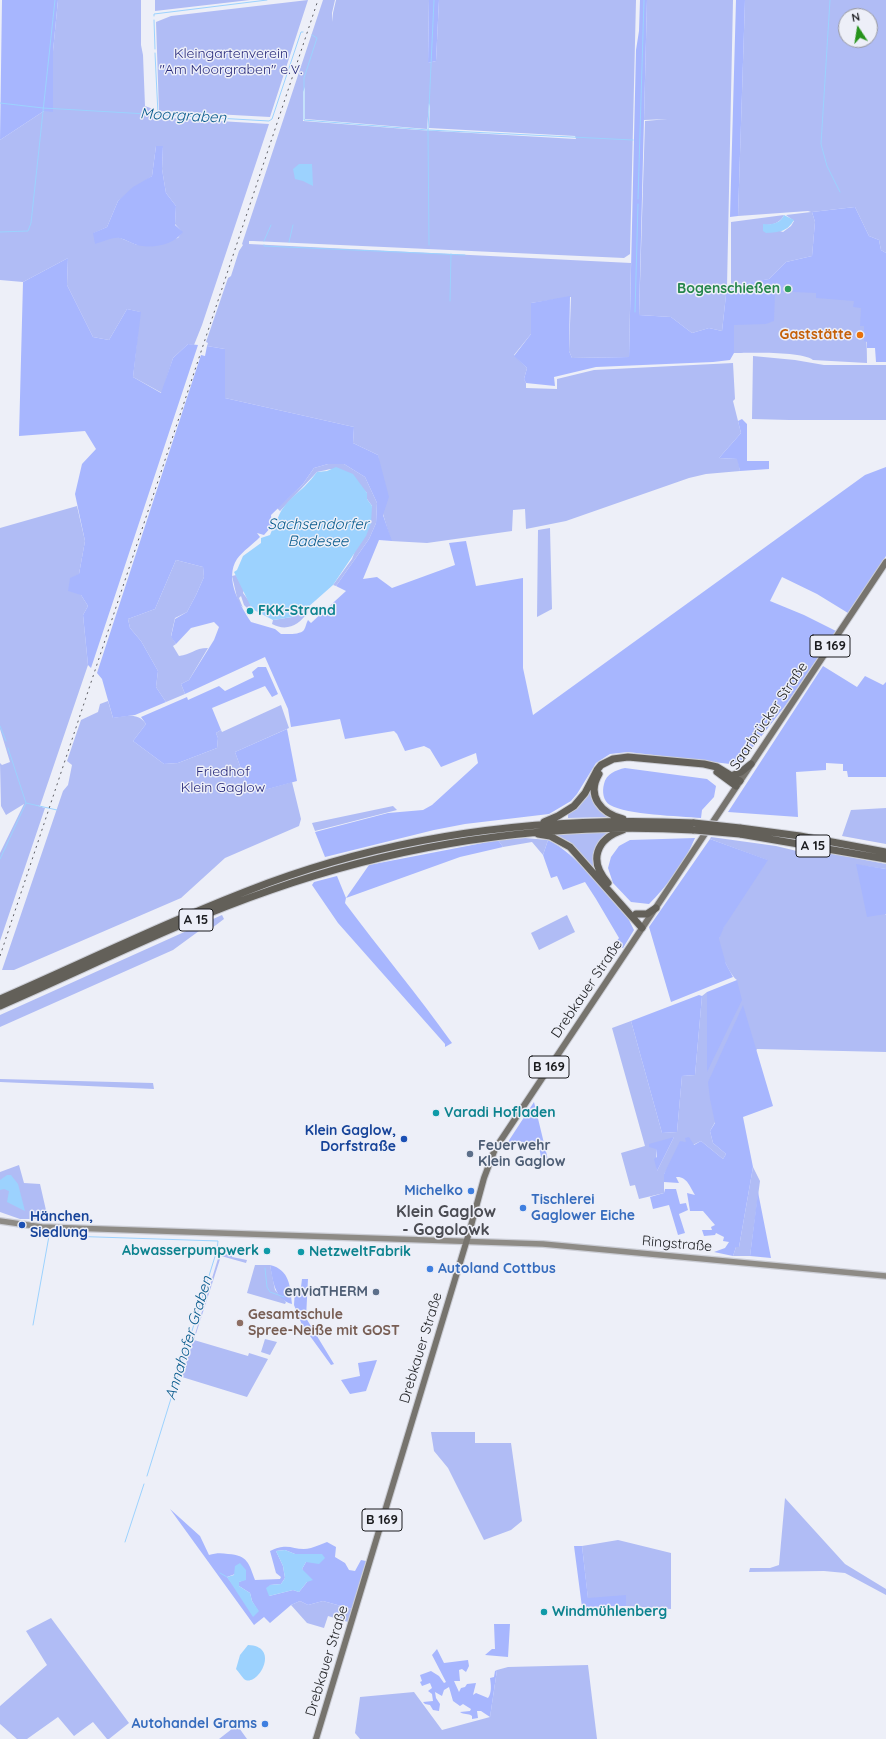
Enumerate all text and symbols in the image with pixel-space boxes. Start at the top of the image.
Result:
north arrow [838,8,878,48]
text: N [850,10,861,25]
park label: Kleingartenverein "Am Moorgraben" e.V. [159,46,303,78]
water label: Moorgraben [139,105,227,127]
place label: Bogenschießen [677,281,780,297]
marker: Bogenschießen [783,284,793,294]
place label: Gaststätte [780,327,852,343]
marker: Gaststätte [855,330,865,340]
water label: Sachsendorfer Badesee [267,515,369,550]
place label: FKK-Strand [258,603,336,619]
marker: FKK-Strand [245,606,255,616]
road number: B 169 [810,635,850,657]
street label: Saarbrücker Straße [727,659,811,773]
park label: Friedhof Klein Gaglow [181,764,265,796]
road number: A 15 [796,835,830,857]
road number: A 15 [179,909,213,931]
street label: Drebkauer Straße [548,937,626,1041]
road number: B 169 [529,1056,569,1078]
place label: Varadi Hofladen [444,1105,556,1121]
marker: Varadi Hofladen [431,1108,441,1118]
place label: Klein Gaglow, Dorfstraße [305,1123,396,1156]
marker: Klein Gaglow, Dorfstraße [399,1134,409,1144]
place label: Feuerwehr Klein Gaglow [478,1138,565,1170]
marker: Feuerwehr Klein Gaglow [465,1149,475,1159]
place label: Michelko [404,1183,463,1199]
marker: Michelko [466,1186,476,1196]
place label: Tischlerei Gaglower Eiche [531,1192,635,1224]
district label: Klein Gaglow - Gogolowk [396,1202,496,1240]
marker: Tischlerei Gaglower Eiche [518,1203,528,1213]
place label: Hänchen, Siedlung [30,1209,93,1242]
marker: Hänchen, Siedlung [17,1220,27,1230]
street label: Ringstraße [641,1233,713,1255]
place label: Abwasserpumpwerk [122,1243,259,1259]
place label: NetzweltFabrik [309,1244,411,1260]
marker: Abwasserpumpwerk [262,1246,272,1256]
marker: NetzweltFabrik [296,1247,306,1257]
place label: Autoland Cottbus [438,1261,556,1277]
marker: Autoland Cottbus [425,1264,435,1274]
water label: Annahofer Graben [162,1274,216,1402]
place label: enviaTHERM [284,1284,368,1300]
marker: enviaTHERM [371,1287,381,1297]
street label: Drebkauer Straße [396,1290,446,1406]
place label: Gesamtschule Spree-Neiße mit GOST [248,1307,400,1340]
marker: Gesamtschule Spree-Neiße mit GOST [235,1318,245,1328]
road number: B 169 [362,1509,402,1531]
street label: Drebkauer Straße [302,1603,352,1719]
place label: Windmühlenberg [552,1604,667,1620]
marker: Windmühlenberg [539,1607,549,1617]
place label: Autohandel Grams [131,1716,257,1732]
marker: Autohandel Grams [260,1719,270,1729]

